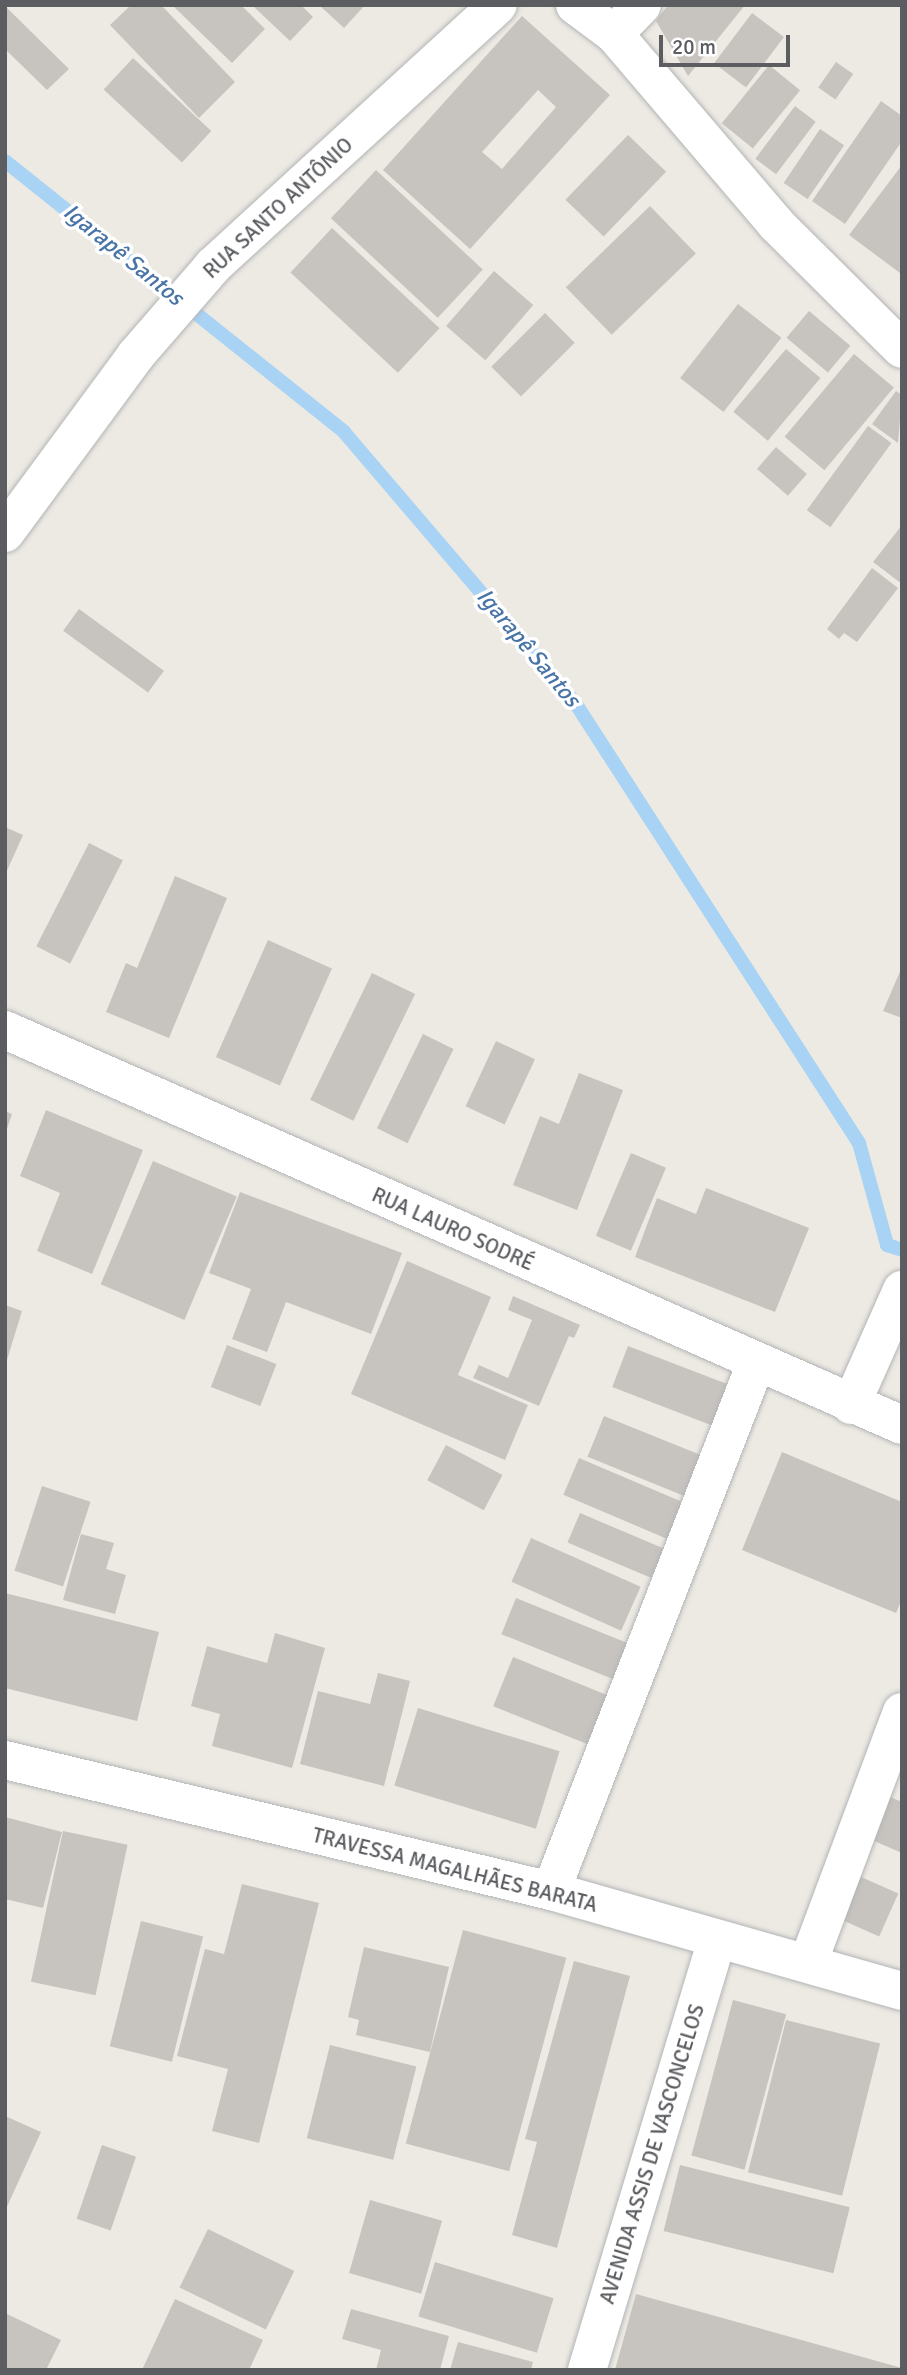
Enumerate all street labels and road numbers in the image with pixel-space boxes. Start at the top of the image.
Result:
street label: RUA SANTO ANTÔNIO [198,132,358,284]
street label: RUA LAURO SODRÉ [368,1182,538,1276]
street label: TRAVESSA MAGALHÃES BARATA [310,1822,600,1918]
street label: AVENIDA ASSIS DE VASCONCELOS [594,2001,710,2307]

